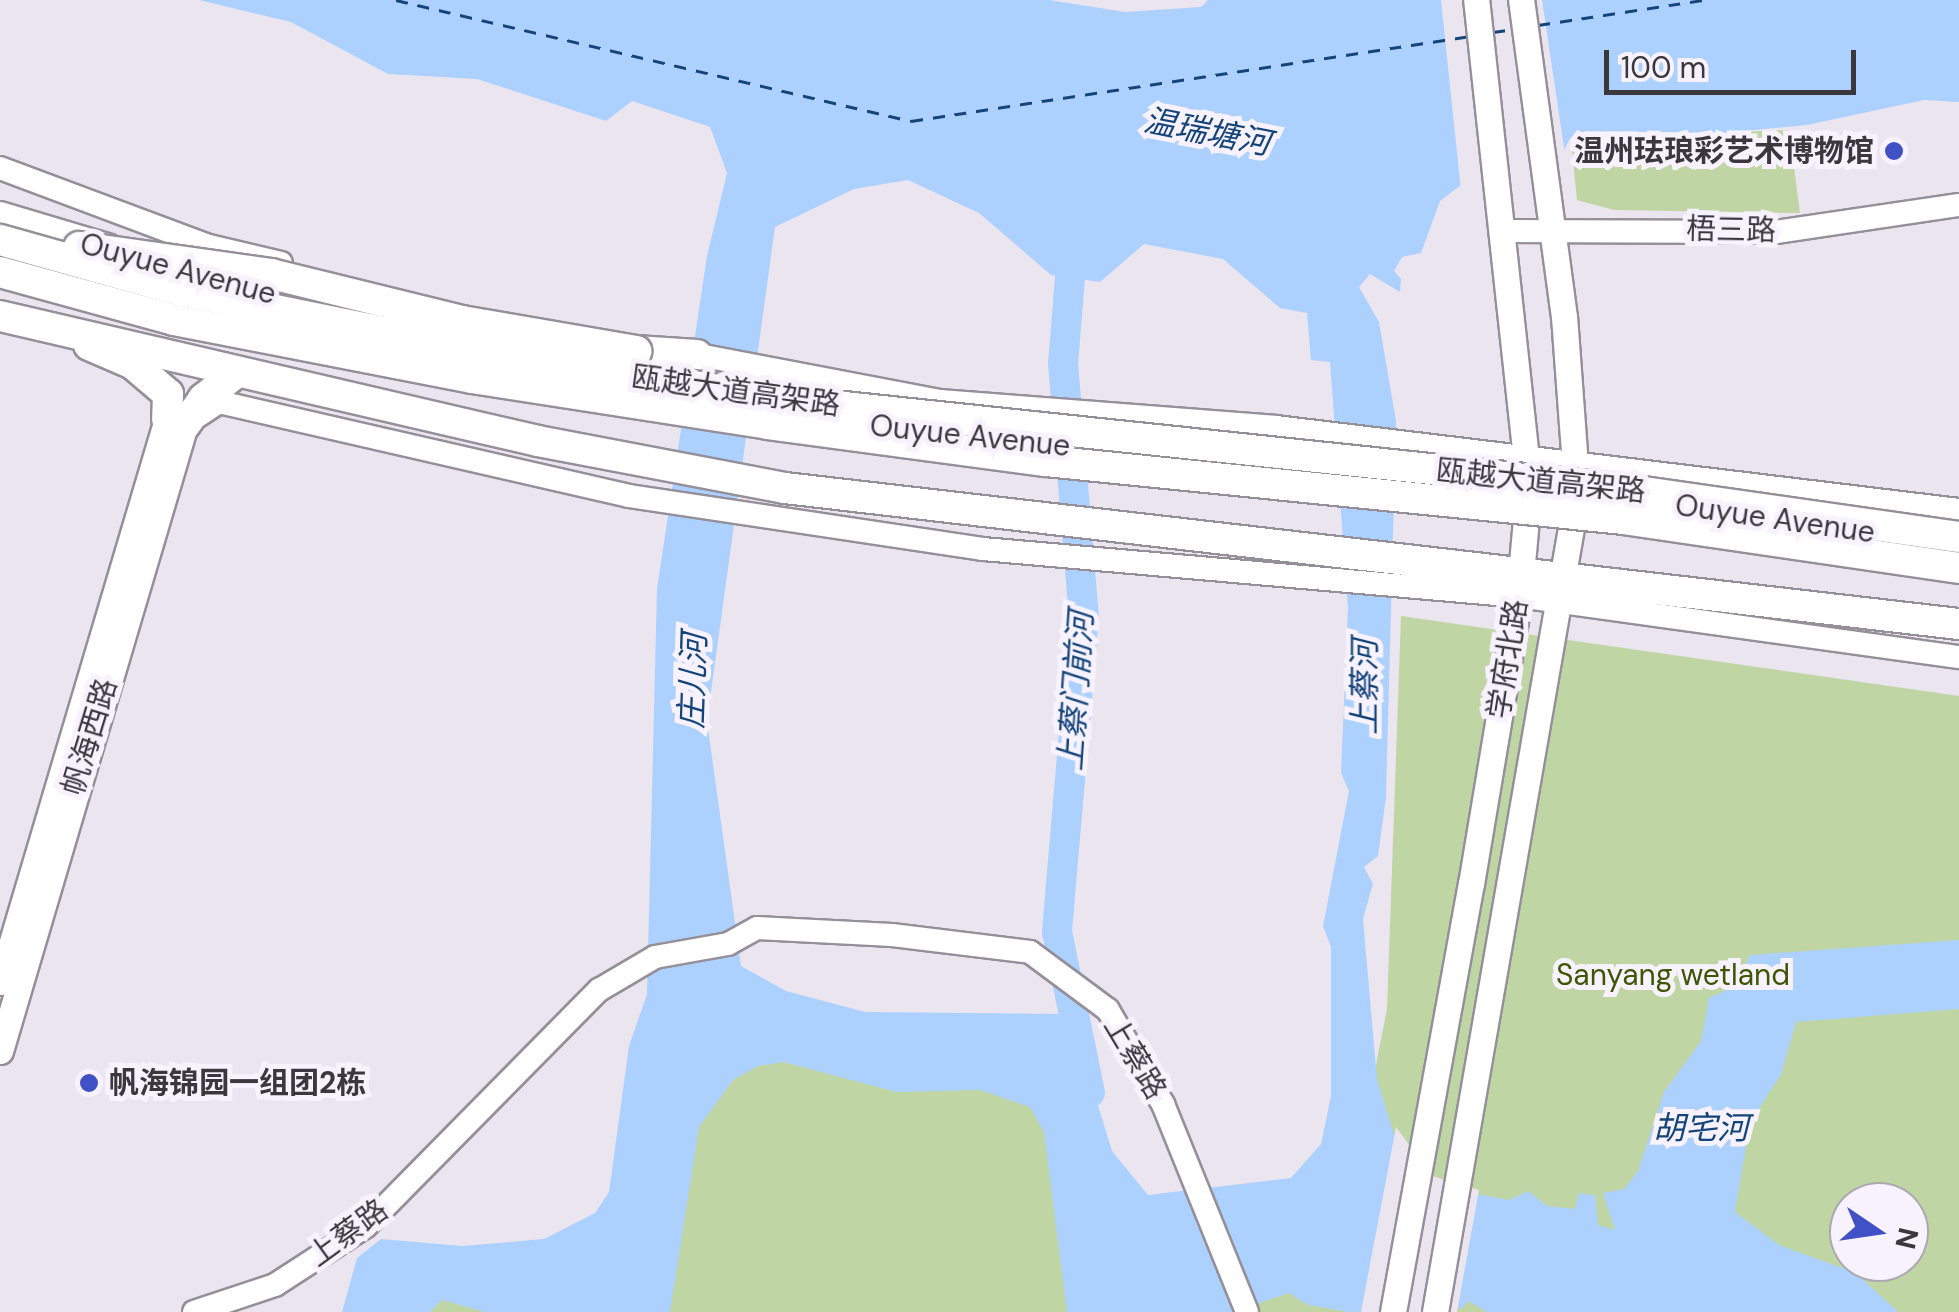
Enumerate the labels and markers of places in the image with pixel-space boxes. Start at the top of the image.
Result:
place label: 温州珐琅彩艺术博物馆 [1574,133,1874,169]
marker: 温州珐琅彩艺术博物馆 [1883,140,1905,162]
place label: 帆海锦园一组团2栋 [109,1065,366,1101]
marker: 帆海锦园一组团2栋 [78,1072,100,1094]

